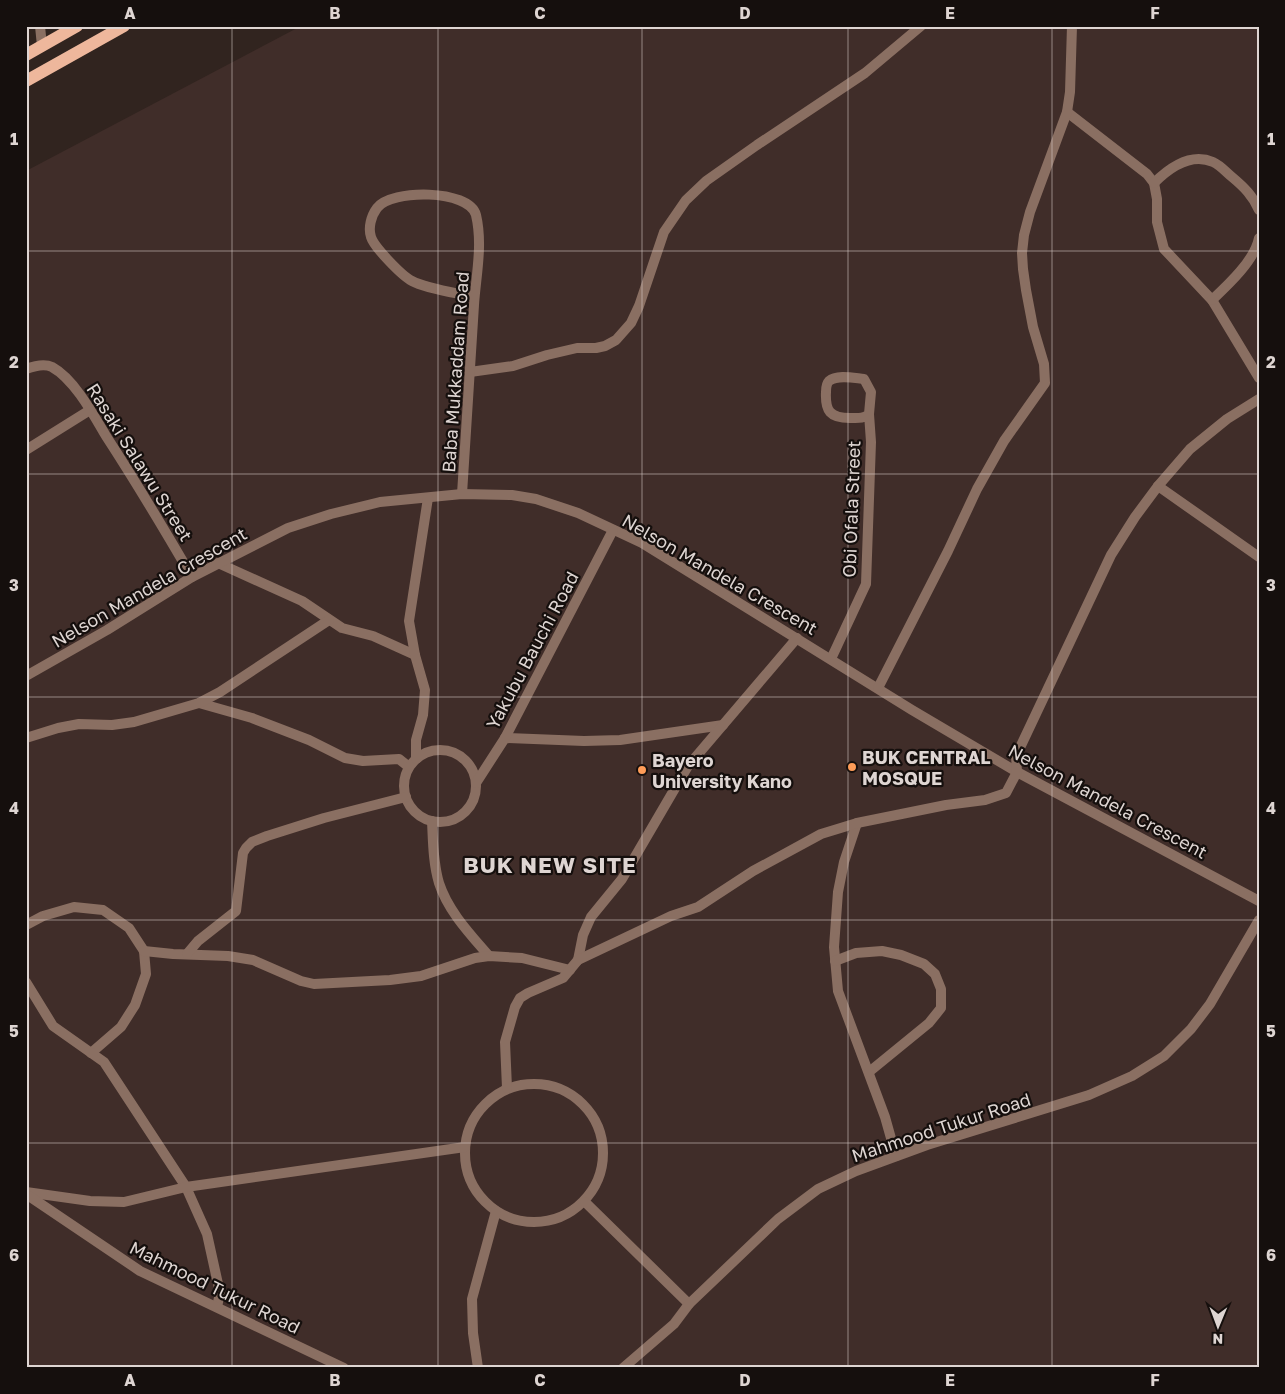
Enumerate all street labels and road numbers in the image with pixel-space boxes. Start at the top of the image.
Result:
street label: Baba Mukkaddam Road [437,271,473,473]
street label: Rasaki Salawu Street [82,379,198,545]
street label: Obi Ofala Street [838,440,864,578]
street label: Nelson Mandela Crescent [618,509,822,639]
street label: Nelson Mandela Crescent [47,522,251,652]
street label: Yakubu Bauchi Road [481,567,583,733]
street label: Nelson Mandela Crescent [1005,739,1211,863]
street label: Mahmood Tukur Road [849,1088,1033,1166]
street label: Mahmood Tukur Road [126,1236,304,1338]

